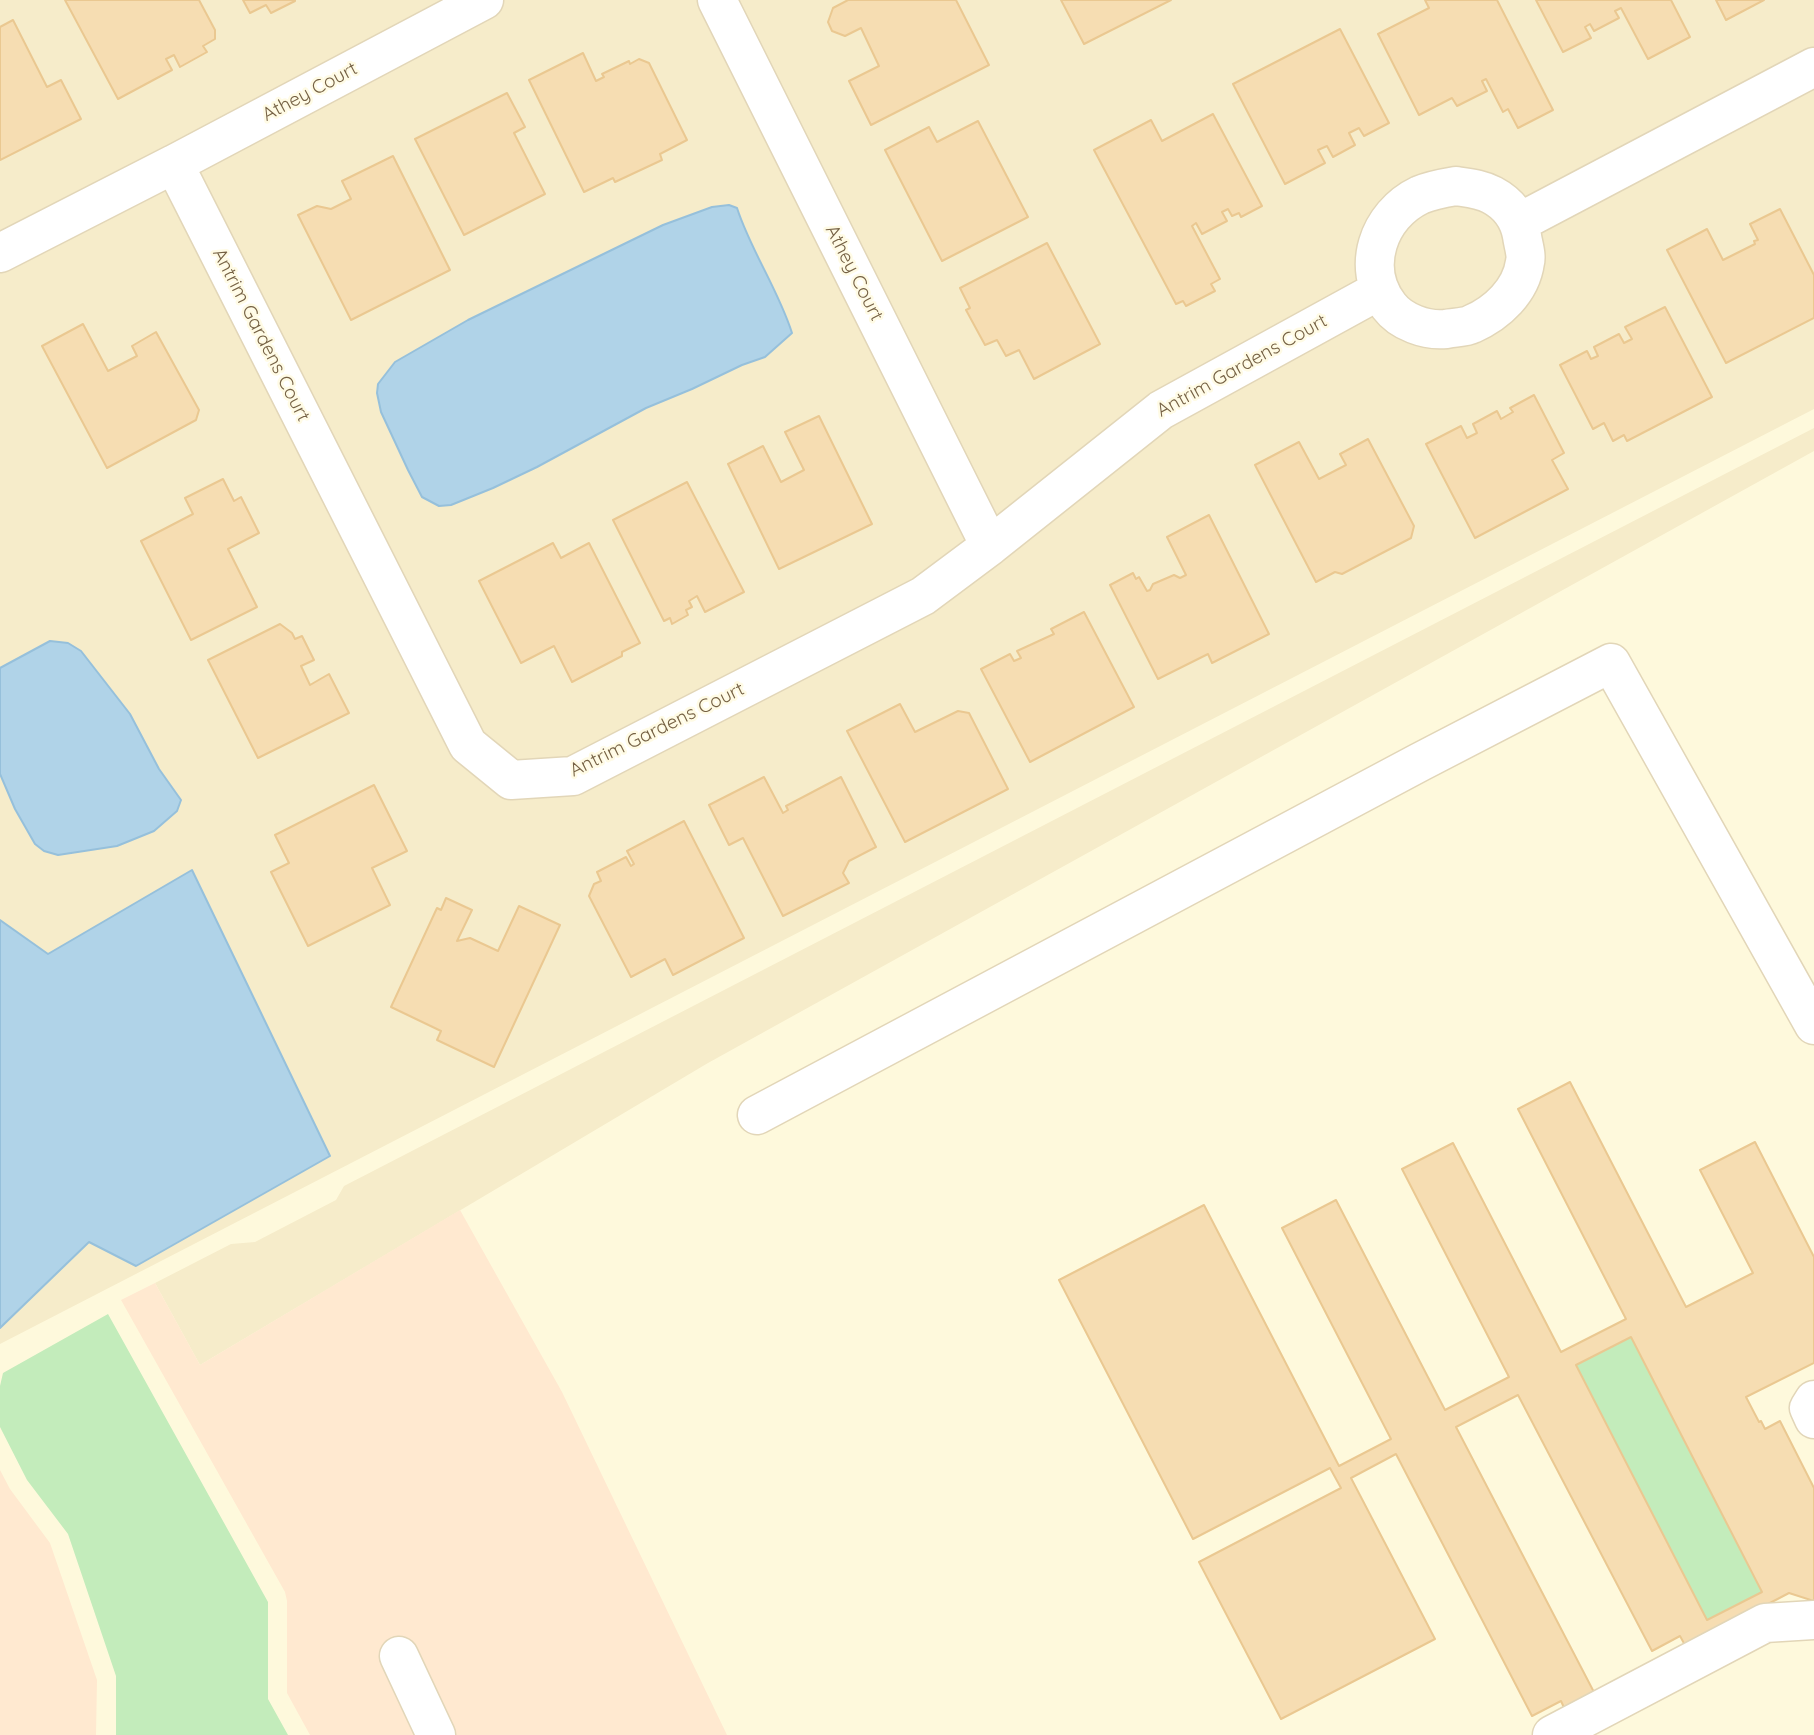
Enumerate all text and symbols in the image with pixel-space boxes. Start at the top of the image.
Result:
street label: Athey Court [259,57,361,127]
street label: Athey Court [820,221,888,325]
street label: Antrim Gardens Court [207,245,315,425]
street label: Antrim Gardens Court [1153,310,1331,422]
street label: Antrim Gardens Court [566,678,748,782]

